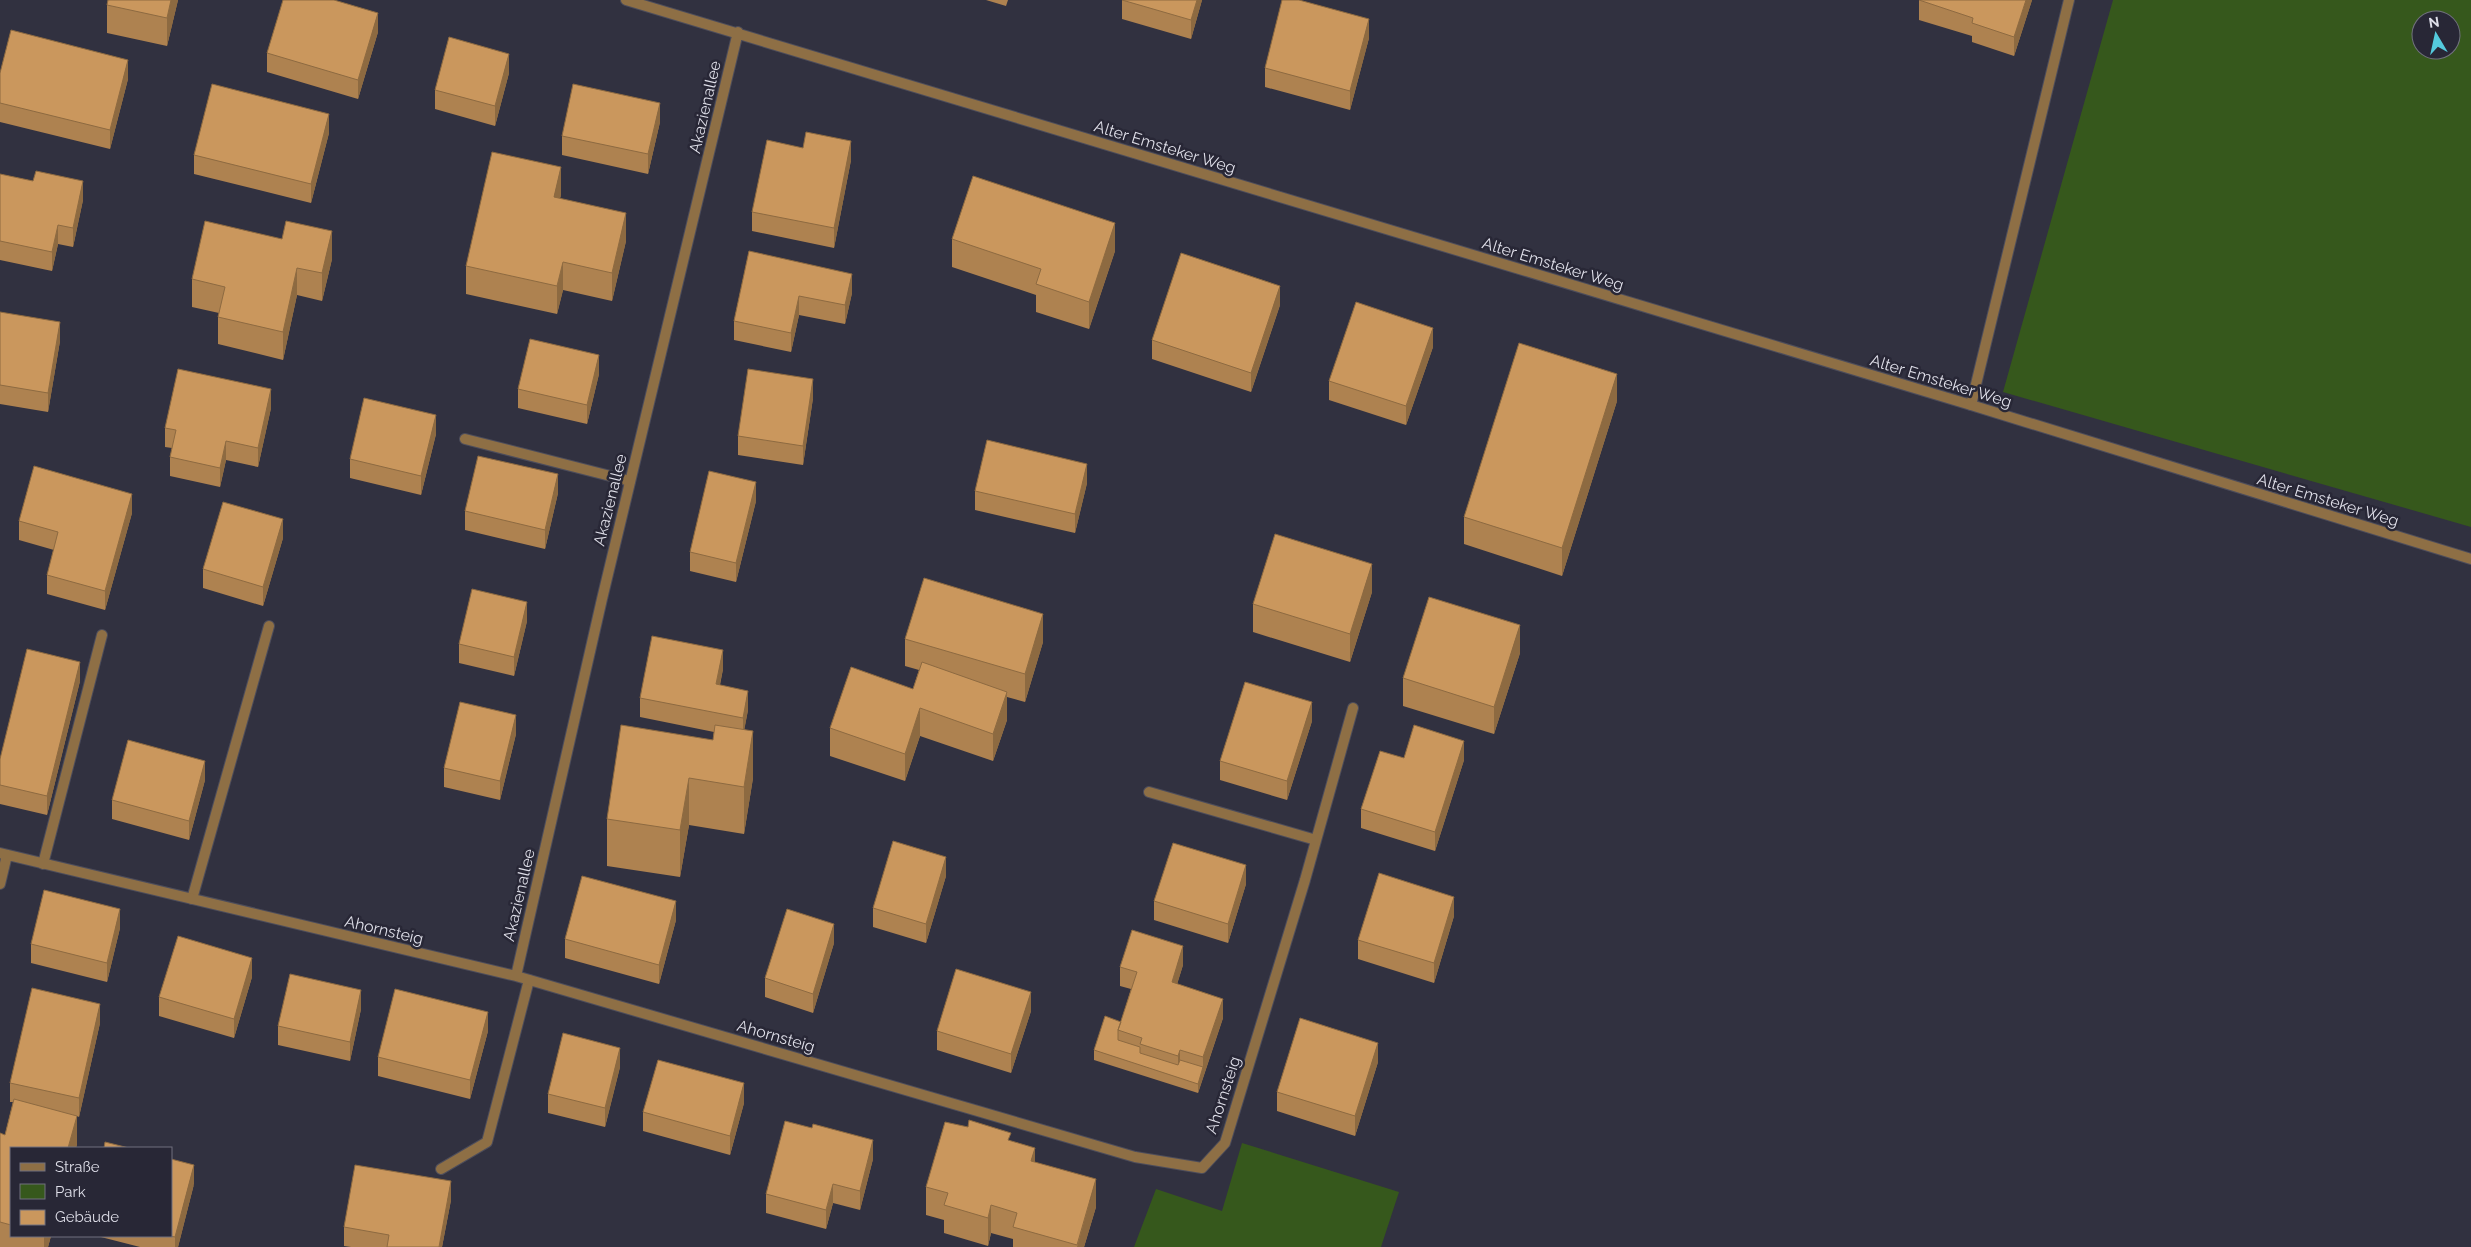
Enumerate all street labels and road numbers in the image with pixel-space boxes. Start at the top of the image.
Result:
street label: Akazienallee [685,59,725,155]
street label: Alter Emsteker Weg [1092,116,1238,178]
street label: Alter Emsteker Weg [1480,233,1626,295]
street label: Alter Emsteker Weg [1868,350,2014,412]
street label: Akazienallee [589,452,631,548]
street label: Alter Emsteker Weg [2255,469,2401,531]
street label: Akazienallee [499,847,539,943]
street label: Ahornsteig [343,912,425,948]
street label: Ahornsteig [735,1016,817,1056]
street label: Ahornsteig [1202,1054,1244,1136]

